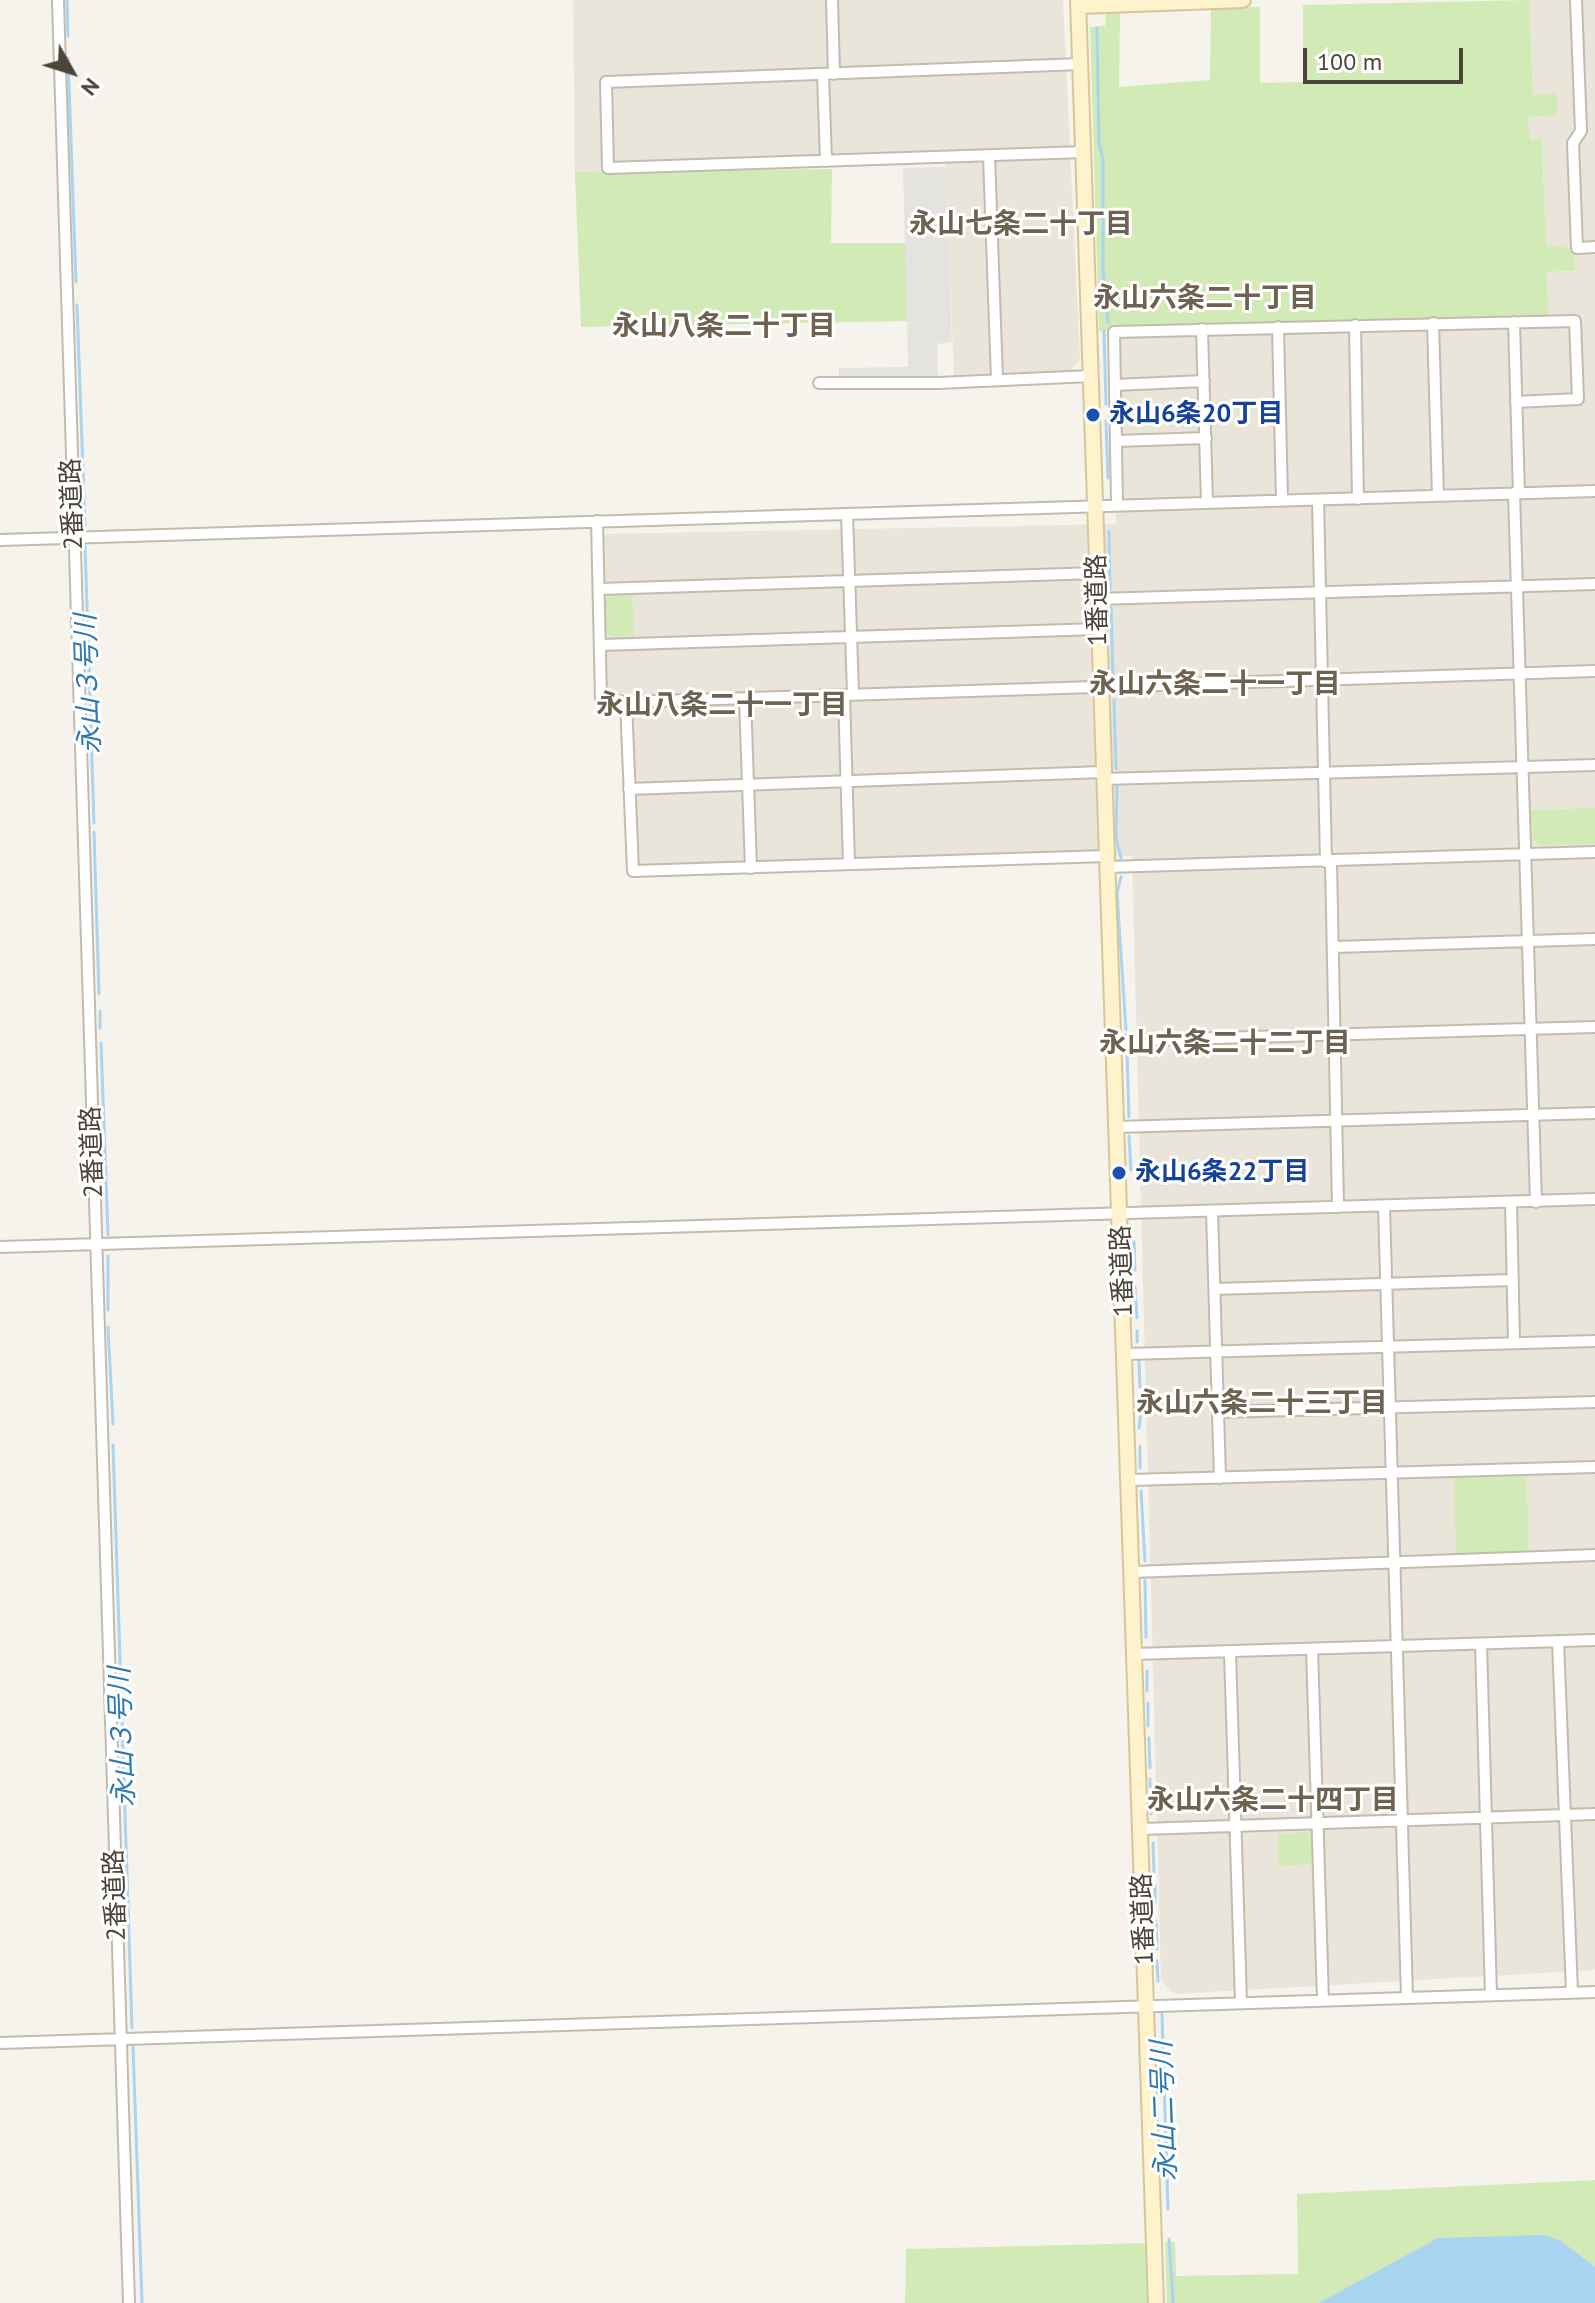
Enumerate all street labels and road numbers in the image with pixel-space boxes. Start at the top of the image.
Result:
street label: 2番道路 [56,457,90,551]
street label: 1番道路 [1082,554,1114,646]
street label: 2番道路 [76,1105,110,1199]
street label: 1番道路 [1106,1224,1140,1318]
street label: 2番道路 [99,1848,133,1942]
street label: 1番道路 [1127,1872,1161,1966]

